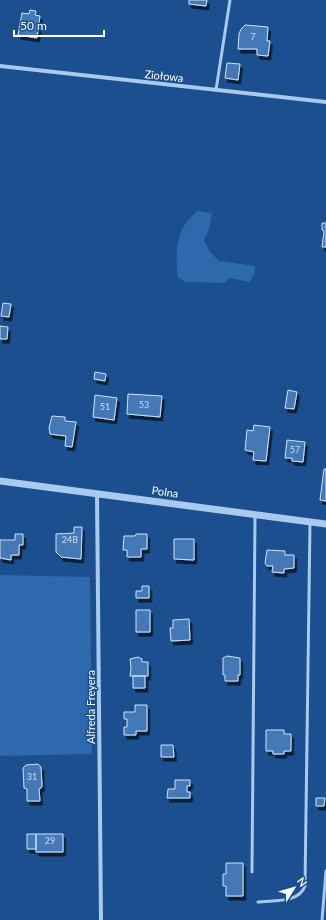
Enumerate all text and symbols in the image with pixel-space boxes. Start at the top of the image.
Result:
scale bar [14,12,104,38]
text: 50 m [20,18,47,33]
house number: 7 [250,31,256,42]
street label: Ziołowa [144,67,184,84]
house number: 53 [139,399,149,410]
house number: 51 [100,401,110,412]
house number: 57 [290,444,300,455]
street label: Polna [151,483,179,500]
house number: 24B [62,534,78,545]
street label: Alfreda Freyera [84,670,97,744]
house number: 31 [27,771,37,782]
house number: 29 [45,835,55,846]
north arrow [274,868,314,908]
text: N [295,874,310,889]

